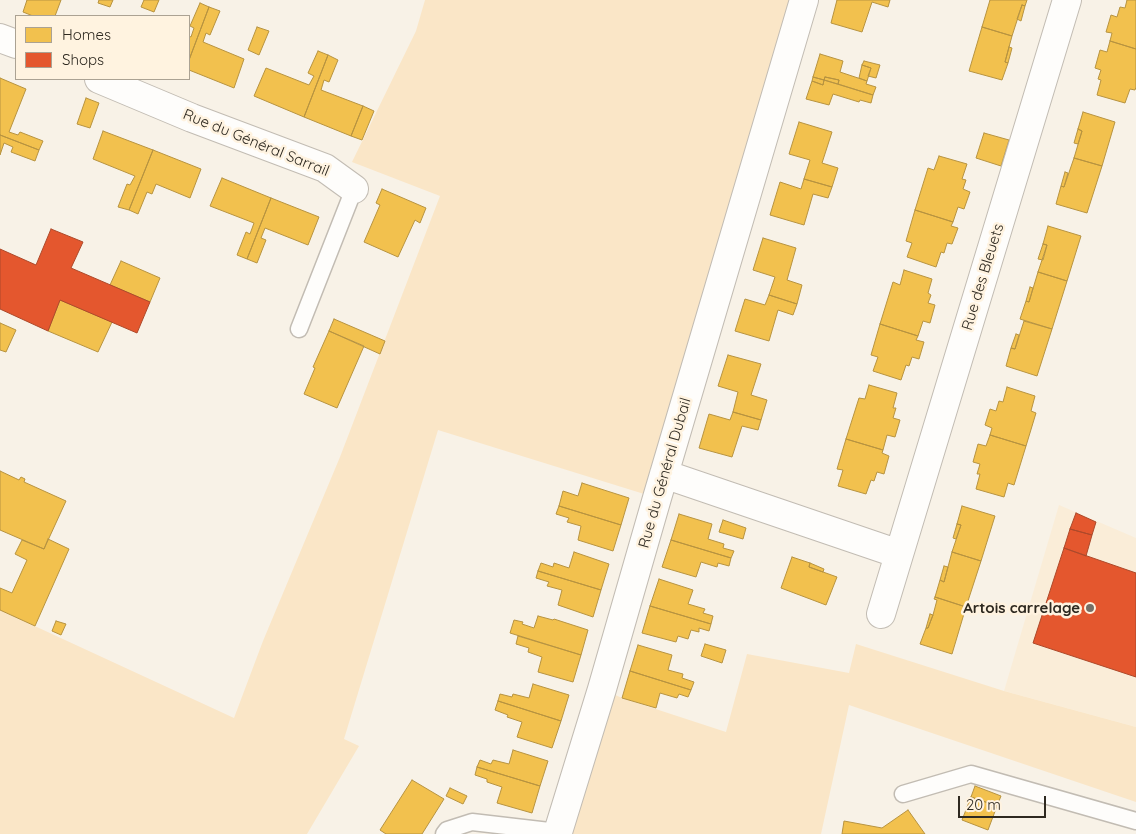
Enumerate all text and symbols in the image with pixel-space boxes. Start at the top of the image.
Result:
legend [15,15,190,80]
text: Homes [62,25,111,44]
text: Shops [62,50,104,69]
street label: Rue du Général Sarrail [180,105,332,181]
street label: Rue des Bleuets [958,221,1008,333]
street label: Rue du Général Dubail [635,396,695,550]
place label: Artois carrelage [963,599,1080,617]
marker: Artois carrelage [1084,602,1096,614]
scale bar [961,786,1048,818]
text: 20 m [966,795,1001,814]

